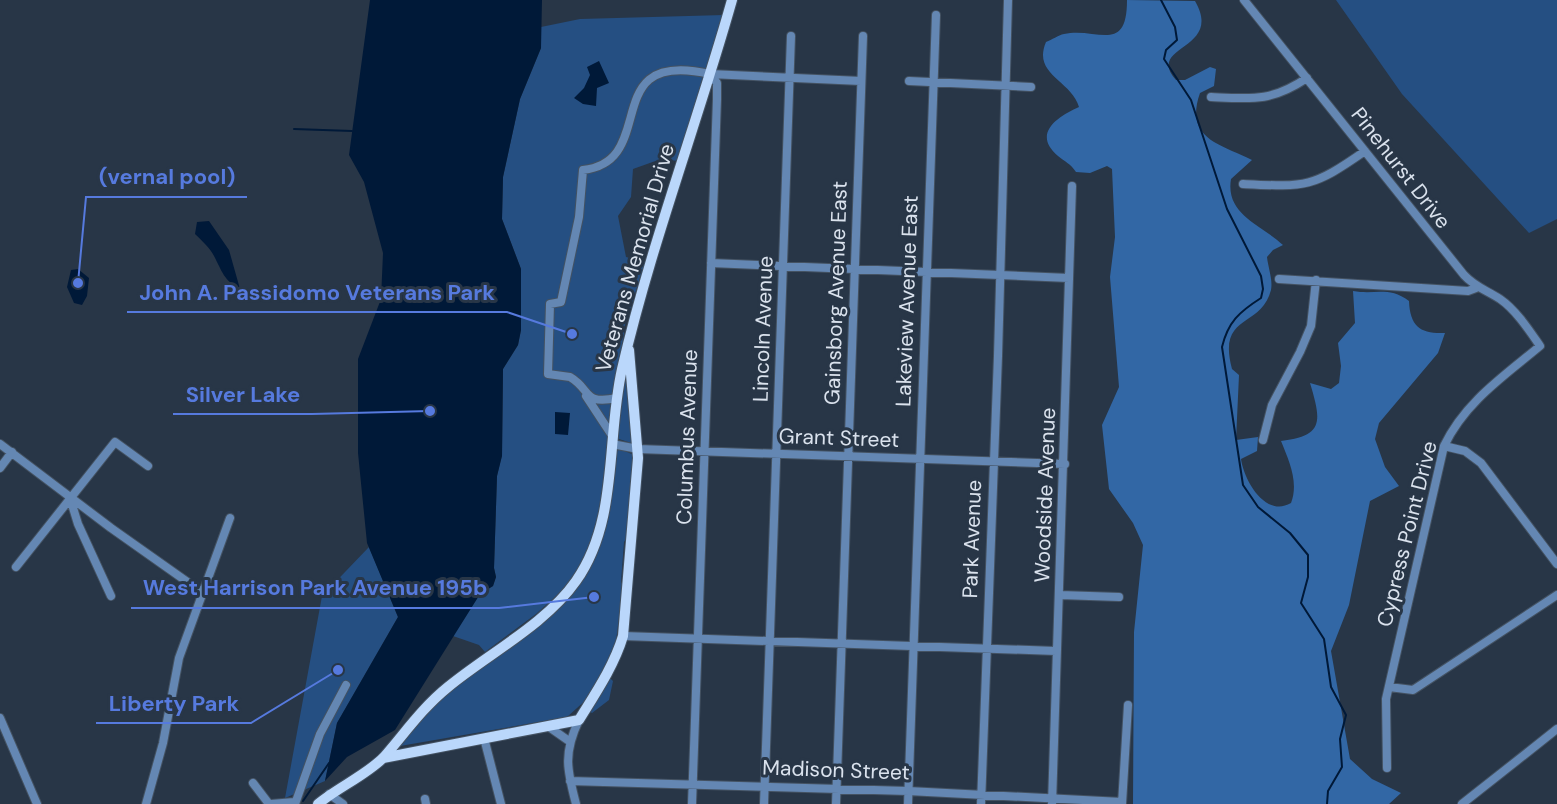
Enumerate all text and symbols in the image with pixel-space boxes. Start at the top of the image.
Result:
street label: Pinehurst Drive [1345,102,1457,234]
street label: Veterans Memorial Drive [589,140,681,376]
callout: (vernal pool) [86,157,247,197]
text: (vernal pool) [99,162,235,191]
street label: Gainsborg Avenue East [818,181,854,405]
street label: Lakeview Avenue East [889,195,925,407]
street label: Lincoln Avenue [746,255,780,403]
callout: John A. Passidomo Veterans Park [127,272,507,312]
text: John A. Passidomo Veterans Park [139,278,495,307]
street label: Columbus Avenue [670,349,704,525]
callout: Silver Lake [173,374,312,414]
text: Silver Lake [186,380,300,409]
street label: Woodside Avenue [1028,407,1062,583]
street label: Grant Street [778,422,900,454]
street label: Cypress Point Drive [1370,438,1444,630]
street label: Park Avenue [956,479,988,599]
callout: West Harrison Park Avenue 195b [131,568,499,608]
text: West Harrison Park Avenue 195b [143,573,487,602]
callout: Liberty Park [96,683,251,723]
text: Liberty Park [109,689,239,718]
street label: Madison Street [762,753,910,787]

